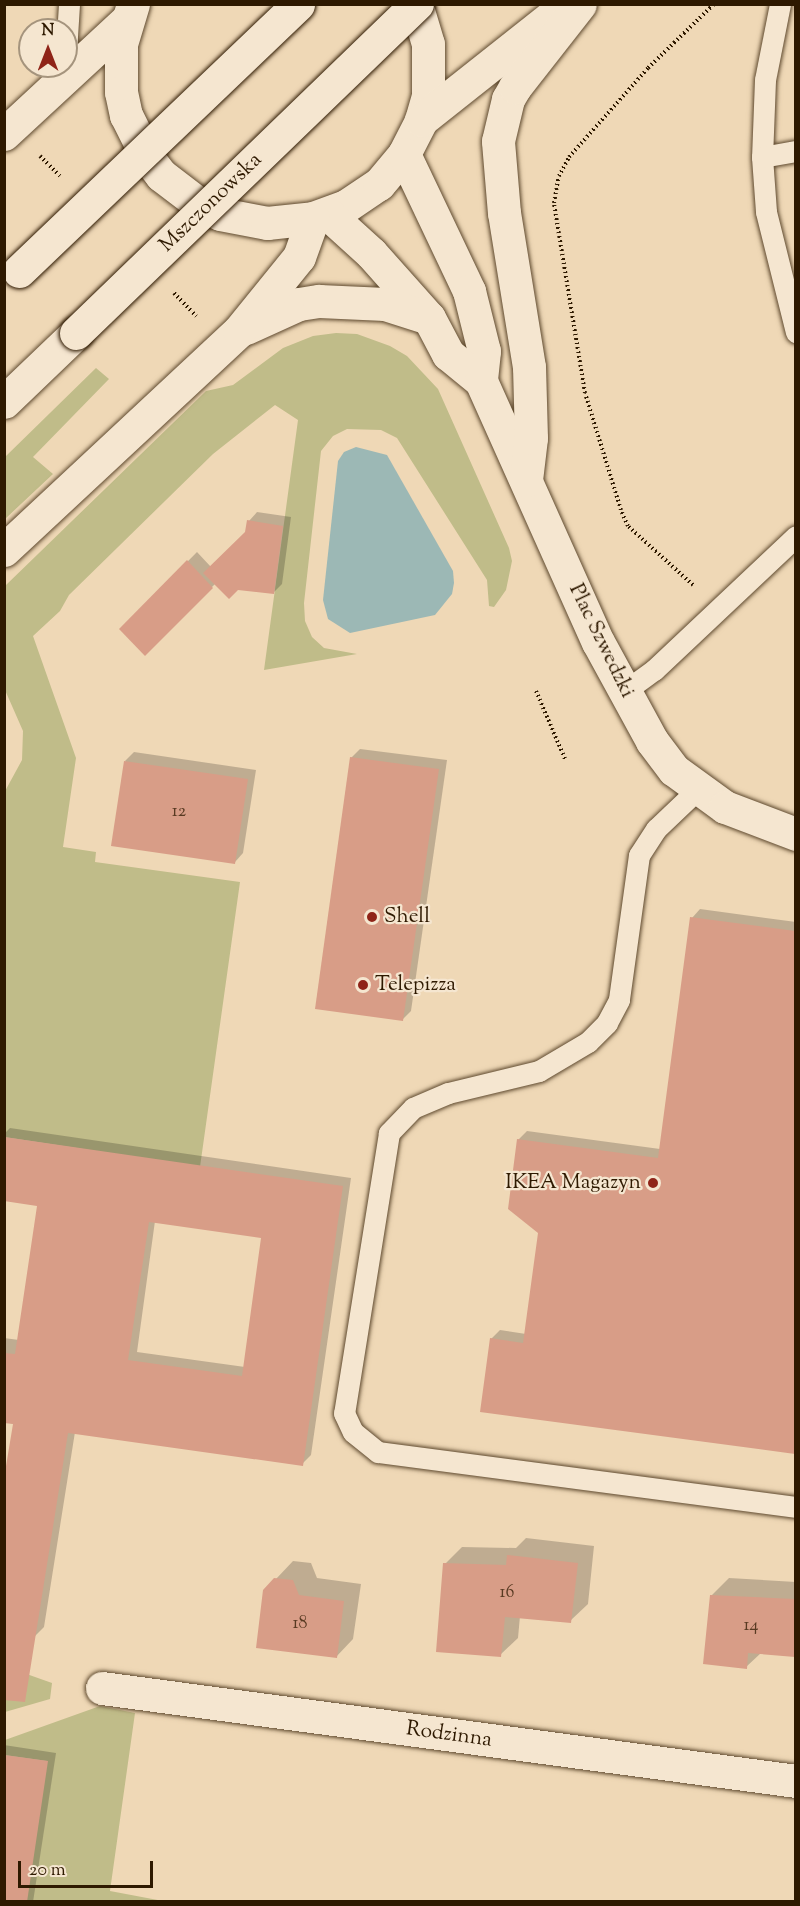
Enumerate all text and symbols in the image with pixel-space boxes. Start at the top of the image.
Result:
north arrow [18,18,78,78]
text: N [42,20,54,43]
street label: Mszczonowska [155,148,267,258]
street label: Plac Szwedzki [563,580,639,702]
house number: 12 [172,801,186,823]
place label: Shell [384,904,430,930]
marker: Shell [365,910,379,924]
place label: Telepizza [375,972,456,998]
marker: Telepizza [356,978,370,992]
place label: IKEA Magazyn [505,1170,641,1196]
marker: IKEA Magazyn [646,1176,660,1190]
house number: 16 [499,1582,515,1604]
house number: 18 [292,1613,308,1635]
house number: 14 [743,1615,759,1637]
street label: Rodzinna [405,1717,493,1753]
scale bar [21,1849,156,1887]
text: 20 m [29,1858,66,1884]

